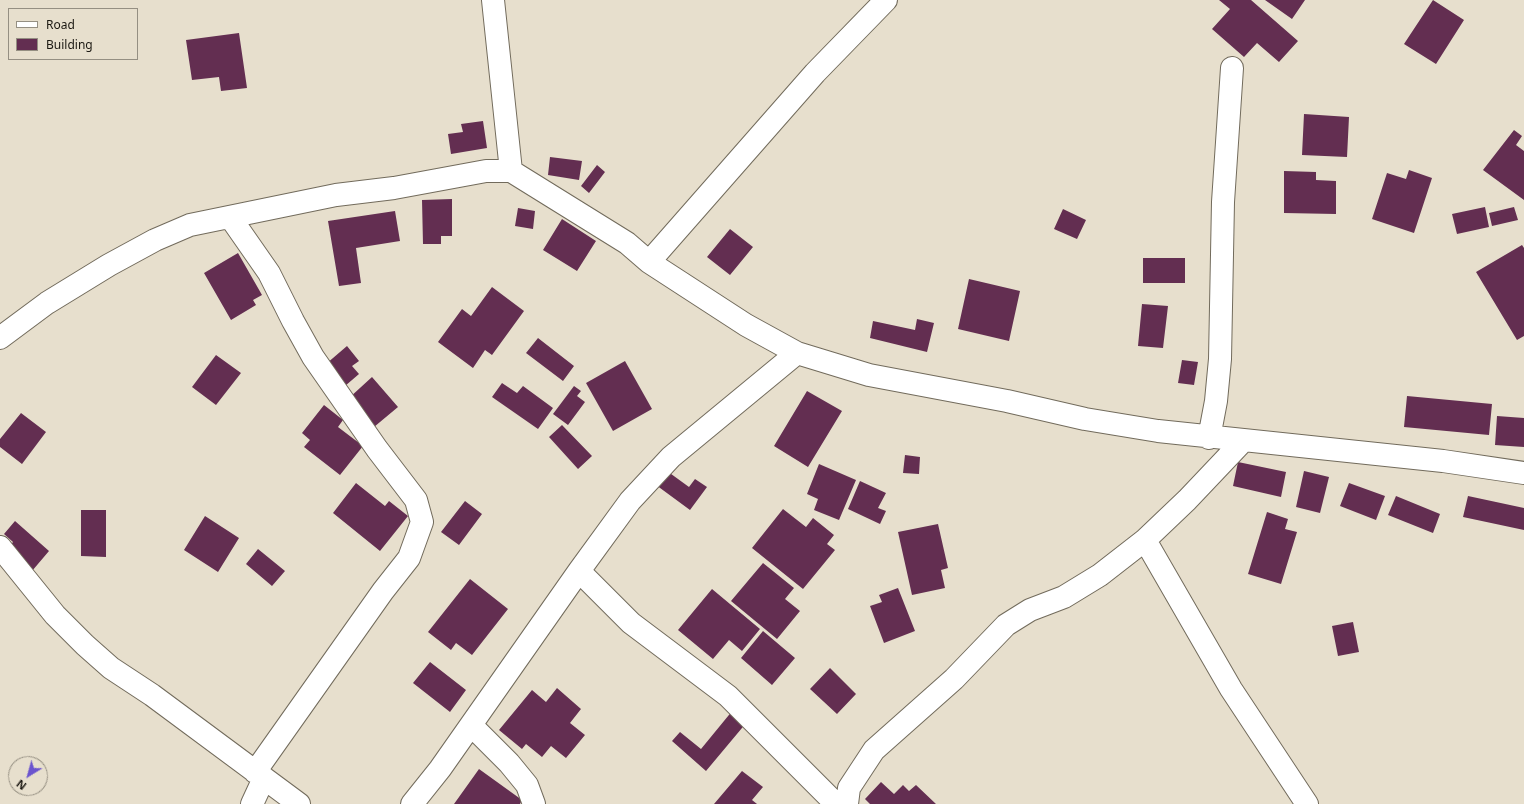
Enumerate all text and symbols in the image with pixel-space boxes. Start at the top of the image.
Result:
legend [8,8,138,60]
text: Road [46,16,75,33]
text: Building [46,36,93,53]
north arrow [8,756,48,796]
text: N [13,777,29,794]

